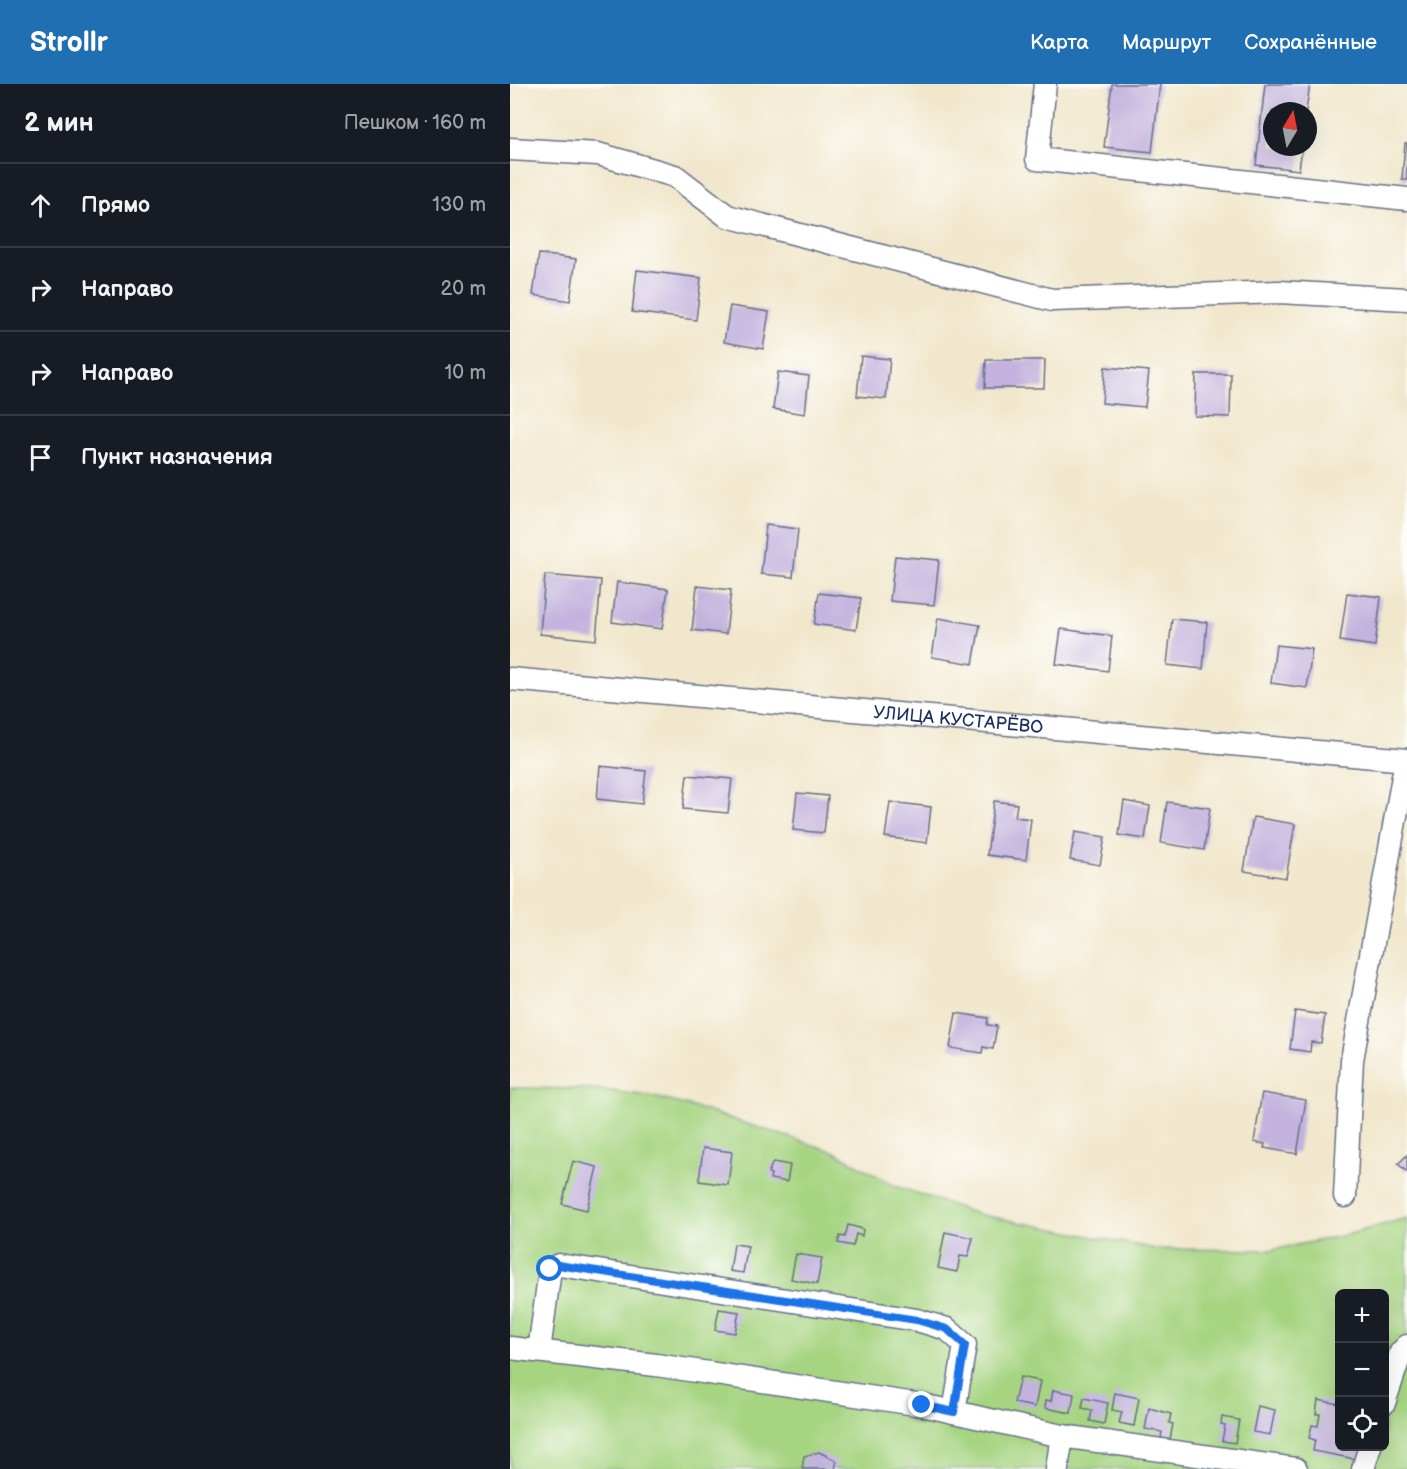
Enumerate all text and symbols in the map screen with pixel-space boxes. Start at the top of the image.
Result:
text: Strollr [30,26,108,59]
text: Карта [1030,30,1089,55]
text: Маршрут [1122,30,1211,55]
text: Сохранённые [1244,30,1377,55]
north arrow [1263,102,1317,156]
text: 2 мин [24,108,94,139]
text: Пешком · 160 m [344,111,486,135]
icon: ahead [24,189,57,222]
text: Прямо [81,192,150,219]
text: 130 m [432,193,486,217]
icon: right [24,273,57,306]
text: Направо [81,276,173,303]
text: 20 m [441,277,486,301]
icon: right [24,357,57,390]
text: Направо [81,360,173,387]
text: 10 m [445,361,486,385]
icon: arrive [24,441,57,474]
text: Пункт назначения [81,444,273,471]
street label: УЛИЦА КУСТАРЁВО [872,701,1044,738]
route start [536,1255,562,1281]
map controls [1335,1289,1389,1451]
button: + [1335,1289,1389,1343]
button: − [1335,1343,1389,1397]
route end [908,1391,934,1417]
button: locate [1335,1397,1389,1451]

